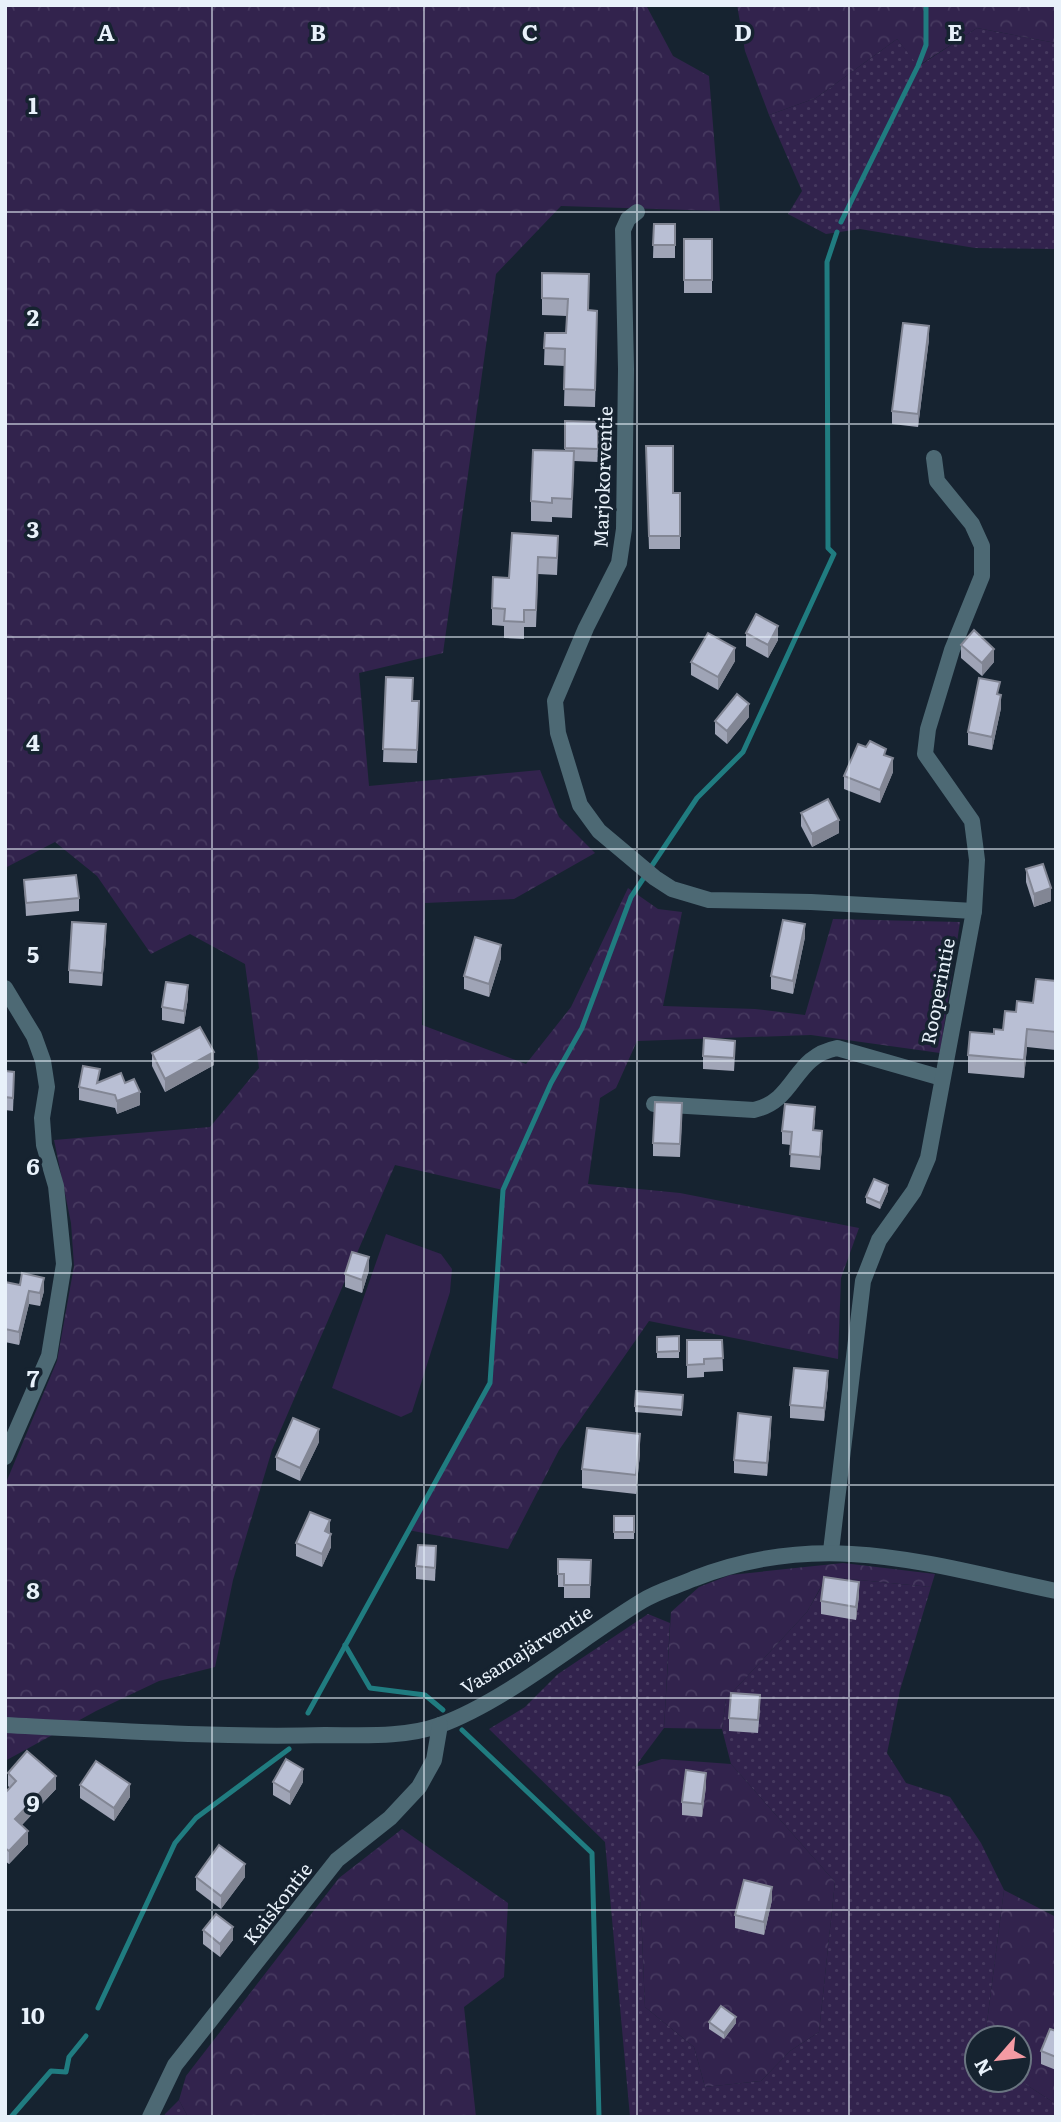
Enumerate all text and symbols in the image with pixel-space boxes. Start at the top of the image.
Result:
text: A [97,14,115,48]
text: B [310,14,326,48]
text: C [522,14,538,48]
text: D [734,14,752,48]
text: E [947,14,963,48]
text: 1 [28,87,38,121]
text: 2 [27,299,39,333]
street label: Marjokorventie [586,405,618,548]
text: 3 [27,511,39,545]
text: 4 [26,724,40,758]
street label: Rooperintie [913,935,961,1047]
text: 5 [27,936,39,970]
text: 6 [26,1148,40,1182]
text: 7 [27,1360,40,1394]
text: 8 [26,1572,40,1606]
street label: Vasamajärventie [455,1597,597,1701]
text: 9 [26,1785,40,1819]
street label: Kaiskontie [236,1856,318,1950]
text: 10 [21,1997,45,2031]
north arrow [963,2024,1033,2094]
text: N [966,2054,998,2081]

